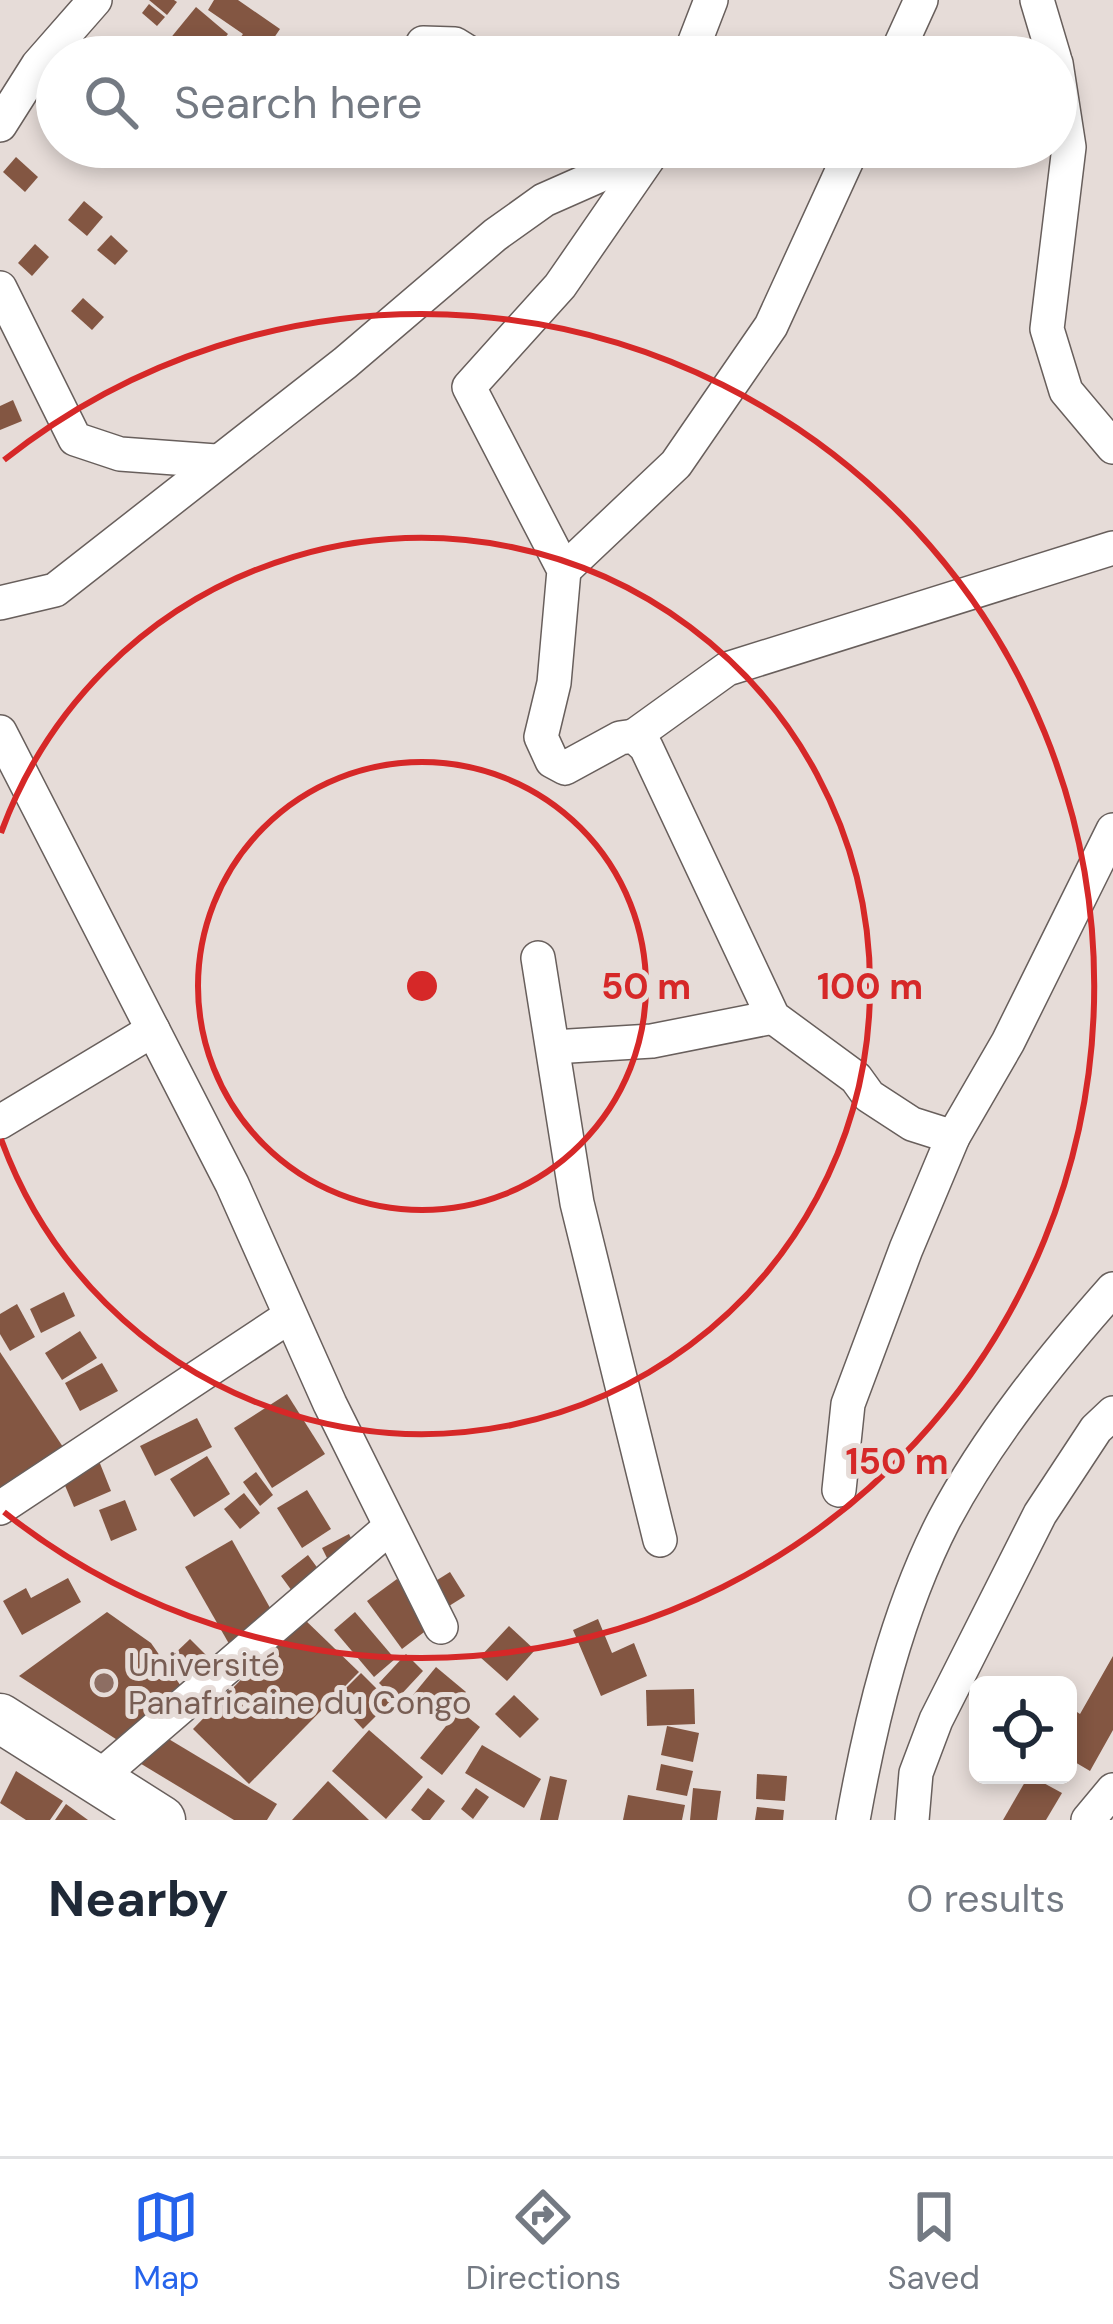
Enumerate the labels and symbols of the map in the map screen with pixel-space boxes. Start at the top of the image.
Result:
text: 50 m [601,963,691,1010]
text: 100 m [817,963,923,1010]
centre of rings [401,965,443,1007]
text: 150 m [845,1438,949,1485]
place label: Université Panafricaine du Congo [128,1643,472,1724]
marker: Université Panafricaine du Congo [91,1670,117,1696]

